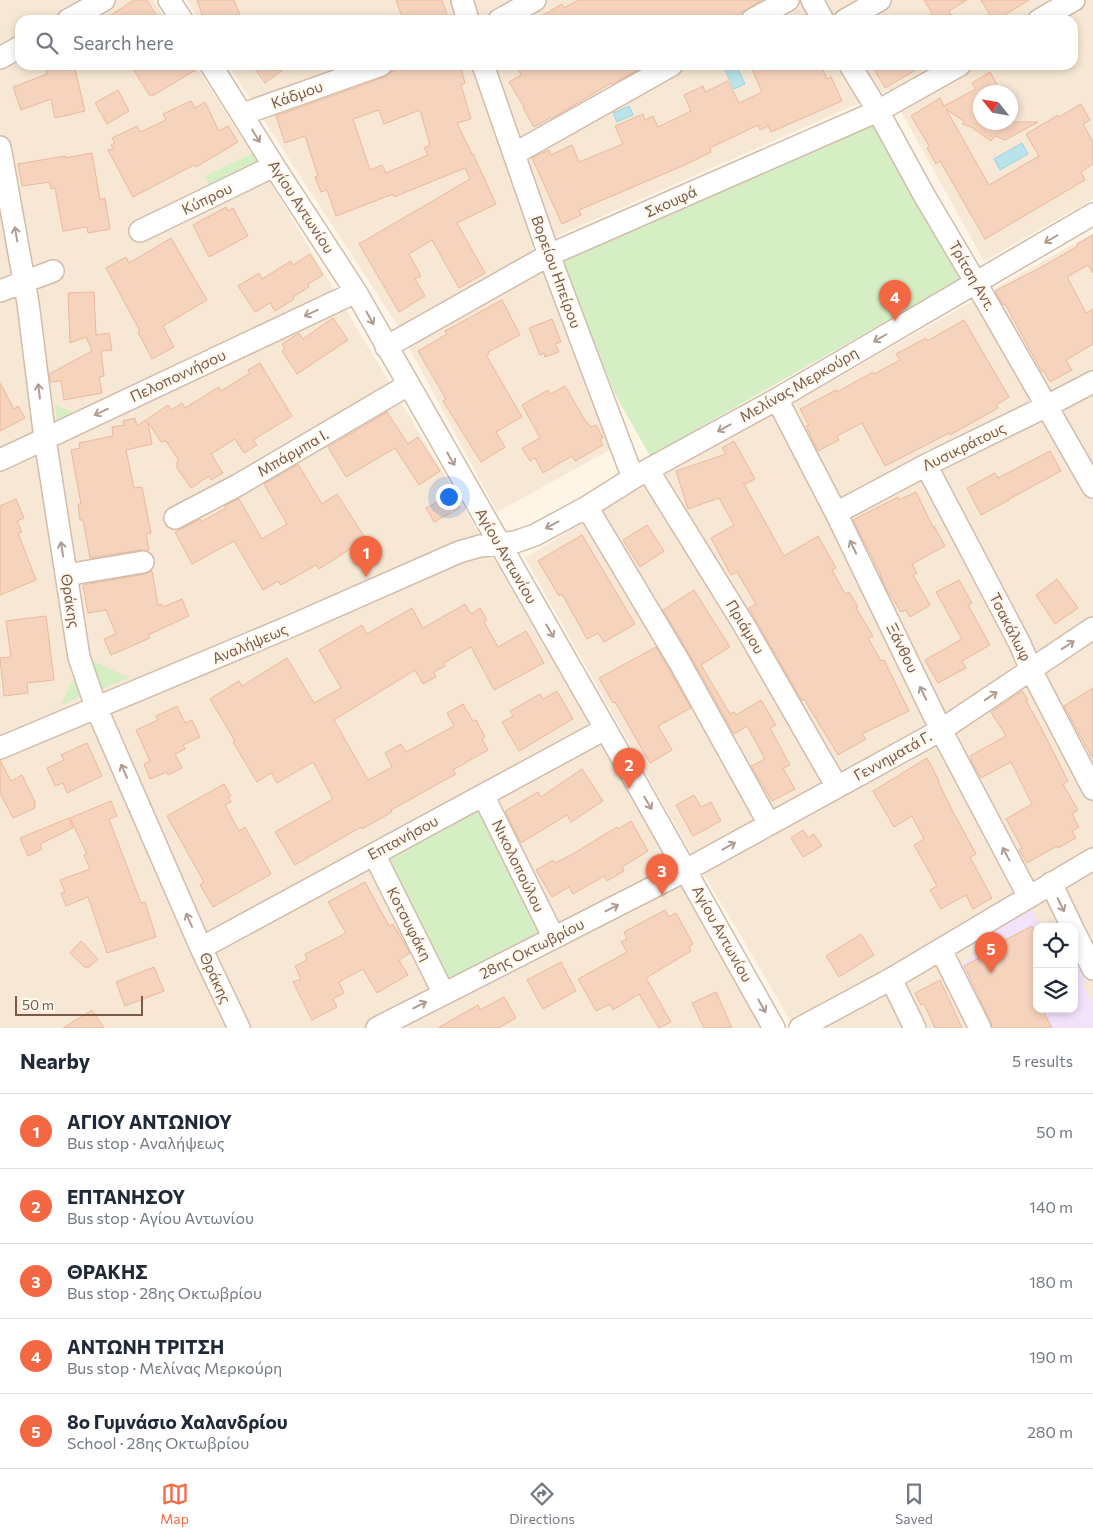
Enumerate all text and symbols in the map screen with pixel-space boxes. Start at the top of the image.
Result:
search box [15,15,1078,70]
icon: search [33,29,61,57]
text: Search here [73,31,173,54]
street label: Κάδμου [268,76,325,112]
north arrow [973,85,1018,130]
one-way arrow [251,128,261,142]
street label: Αγίου Αντωνίου [265,156,339,256]
street label: Κύπρου [178,178,235,218]
street label: Σκουφά [642,182,699,220]
street label: Βορείου Ηπείρου [528,213,586,330]
one-way arrow [10,226,20,242]
one-way arrow [1043,234,1058,244]
street label: Τρίτση Αντ. [946,237,1000,314]
pin: 4 [879,280,911,321]
one-way arrow [304,308,319,318]
one-way arrow [365,310,375,325]
one-way arrow [874,334,888,344]
street label: Μελίνας Μερκούρη [736,343,861,425]
street label: Πελοποννήσου [127,345,228,405]
one-way arrow [34,383,44,399]
one-way arrow [94,408,109,418]
street label: Λυσικράτους [919,418,1008,474]
one-way arrow [717,423,732,433]
street label: Μπάρμπα Ι. [254,425,331,480]
one-way arrow [446,451,456,466]
your location [436,484,462,510]
street label: Αγίου Αντωνίου [472,504,542,607]
one-way arrow [546,521,560,531]
pin: 1 [350,536,382,577]
one-way arrow [848,540,857,555]
one-way arrow [56,541,66,557]
street label: Θράκης [58,573,84,629]
street label: Τσακάλωφ [986,589,1036,664]
street label: Πριάμου [723,596,769,657]
street label: Αναλήψεως [209,619,290,667]
street label: Ξάνθου [883,620,923,675]
one-way arrow [545,624,555,639]
one-way arrow [1060,640,1074,650]
one-way arrow [918,686,928,701]
one-way arrow [984,691,998,701]
street label: Γεννηματά Γ. [850,726,935,784]
pin: 2 [613,748,645,789]
one-way arrow [119,764,129,779]
one-way arrow [643,795,653,810]
street label: Επτανήσου [364,811,441,863]
street label: Νικολοπούλου [489,816,549,915]
one-way arrow [721,841,736,851]
one-way arrow [1001,846,1011,861]
pin: 3 [646,854,678,895]
street label: Αγίου Αντωνίου [689,882,757,985]
street label: Κοτσυφάκη [384,884,436,963]
one-way arrow [1057,897,1067,912]
one-way arrow [604,903,619,912]
one-way arrow [184,913,194,928]
street label: 28ης Οκτωβρίου [476,914,587,982]
map controls [1033,923,1078,1013]
button: locate [1033,923,1078,968]
pin: 5 [975,932,1007,973]
street label: Θράκης [196,949,236,1006]
button: layers [1033,968,1078,1013]
scale bar [15,993,142,1016]
text: 50 m [22,996,54,1013]
one-way arrow [757,998,767,1012]
one-way arrow [413,1000,428,1010]
text: Nearby [20,1048,90,1073]
text: 5 results [1012,1051,1073,1070]
text: ΑΓΙΟΥ ΑΝΤΩΝΙΟΥ [67,1110,232,1133]
text: 1 [32,1122,40,1141]
text: 50 m [1036,1122,1073,1141]
text: Bus stop · Αναλήψεως [67,1133,225,1152]
text: ΕΠΤΑΝΗΣΟΥ [67,1185,185,1208]
text: 2 [31,1197,41,1216]
text: 140 m [1029,1197,1073,1216]
text: Bus stop · Αγίου Αντωνίου [67,1208,254,1227]
text: ΘΡΑΚΗΣ [67,1260,148,1283]
text: 3 [31,1272,41,1291]
text: 180 m [1029,1272,1073,1291]
text: Bus stop · 28ης Οκτωβρίου [67,1283,262,1302]
text: ΑΝΤΩΝΗ ΤΡΙΤΣΗ [67,1335,224,1358]
text: 4 [31,1347,41,1366]
text: 190 m [1029,1347,1073,1366]
text: Bus stop · Μελίνας Μερκούρη [67,1358,282,1377]
text: 8ο Γυμνάσιο Χαλανδρίου [67,1410,288,1433]
text: 5 [31,1422,41,1441]
text: 280 m [1027,1422,1073,1441]
text: School · 28ης Οκτωβρίου [67,1433,249,1452]
tab: Map [160,1480,189,1527]
tab: Directions [509,1480,575,1527]
tab: Saved [895,1480,933,1527]

